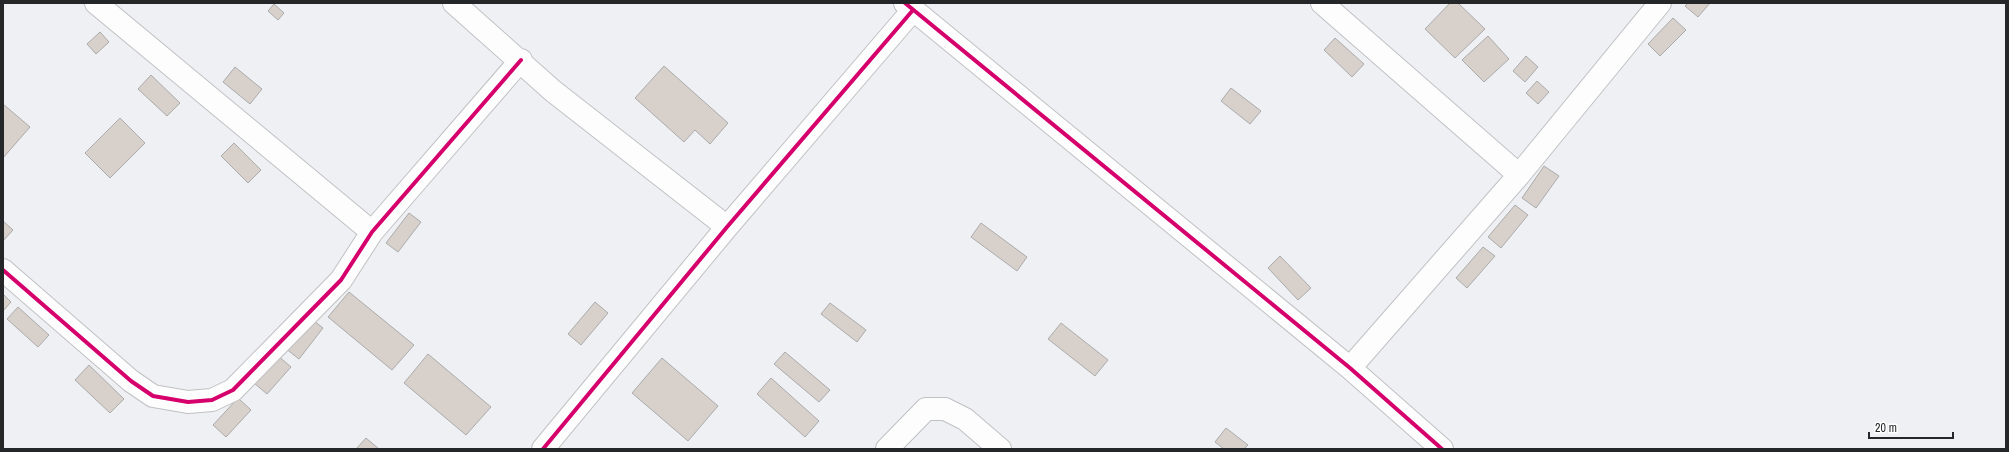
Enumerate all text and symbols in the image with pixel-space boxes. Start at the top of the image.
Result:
scale bar [1869,414,1953,440]
text: 20 m [1875,420,1897,436]

